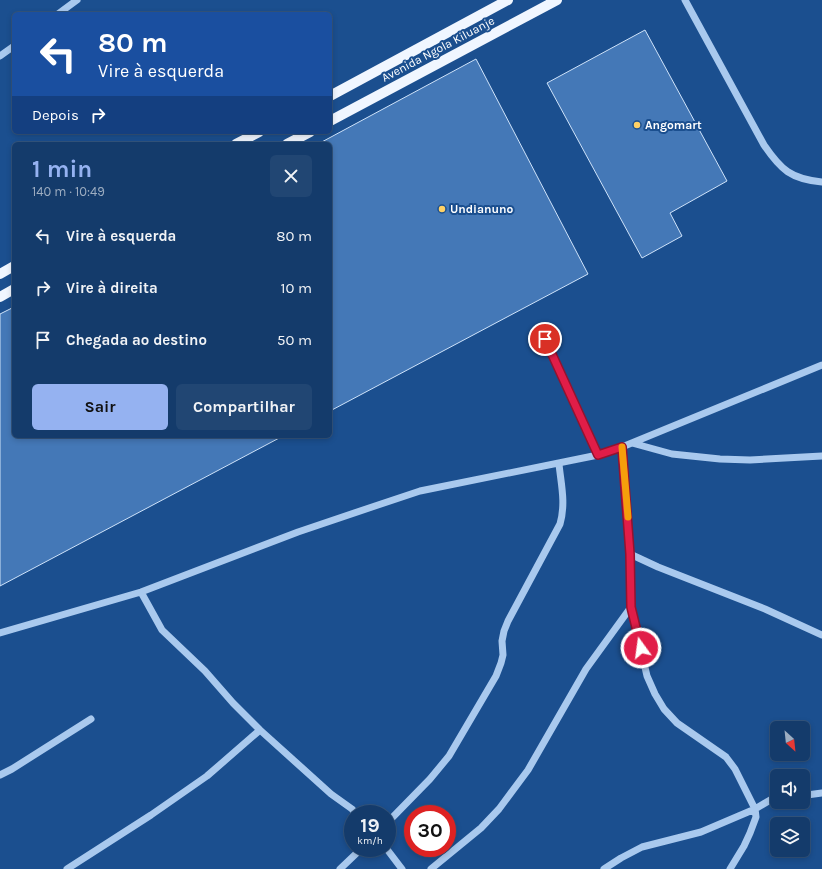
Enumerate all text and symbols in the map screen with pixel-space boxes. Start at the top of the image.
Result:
street label: Avenida Ngola Kiluanje [379,13,497,85]
text: 80 m [98,26,167,59]
icon: left [32,28,84,80]
text: Vire à esquerda [98,60,224,82]
icon: right [87,104,109,126]
text: Depois [32,106,79,124]
place label: Angomart [645,118,702,132]
marker: Angomart [632,120,642,130]
text: 1 min [32,155,92,183]
button: close [270,155,312,197]
text: 140 m · 10:49 [32,184,105,199]
place label: Undianuno [450,202,514,216]
marker: Undianuno [437,204,447,214]
icon: left [32,225,54,247]
text: Vire à esquerda [66,227,176,245]
text: 80 m [276,227,312,245]
icon: right [32,277,54,299]
text: Vire à direita [66,279,158,297]
text: 10 m [281,279,312,297]
pin [528,322,562,356]
icon: arrive [534,328,556,350]
icon: arrive [32,329,54,351]
text: Chegada ao destino [66,331,207,349]
text: 50 m [277,331,312,349]
button: Sair [32,384,168,430]
button: Compartilhar [176,384,312,430]
position arrow [620,627,662,669]
north arrow [770,721,810,761]
map controls [770,721,810,857]
button: sound [770,769,810,809]
speed limit sign: 30 [404,805,456,857]
text: 19 [360,814,380,837]
button: layers [770,817,810,857]
text: km/h [357,835,383,847]

